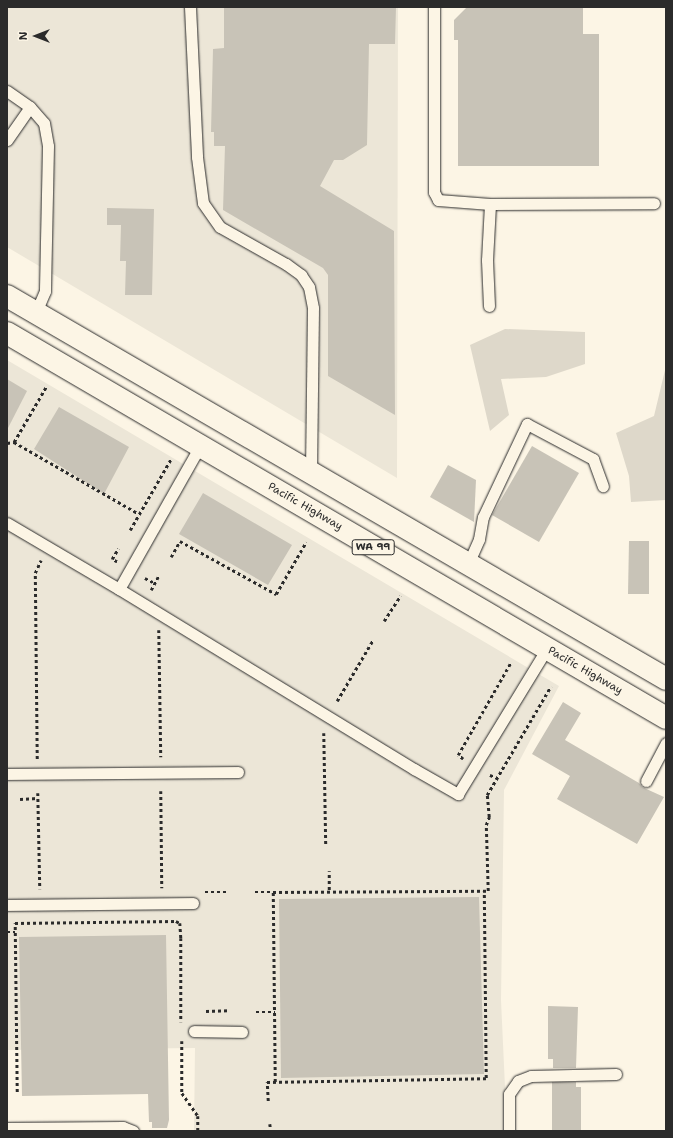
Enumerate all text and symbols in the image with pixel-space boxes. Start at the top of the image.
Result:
north arrow [16,16,56,56]
text: N [16,32,31,40]
street label: Pacific Highway [265,480,345,534]
road number: WA 99 [351,539,395,555]
street label: Pacific Highway [545,644,625,698]

